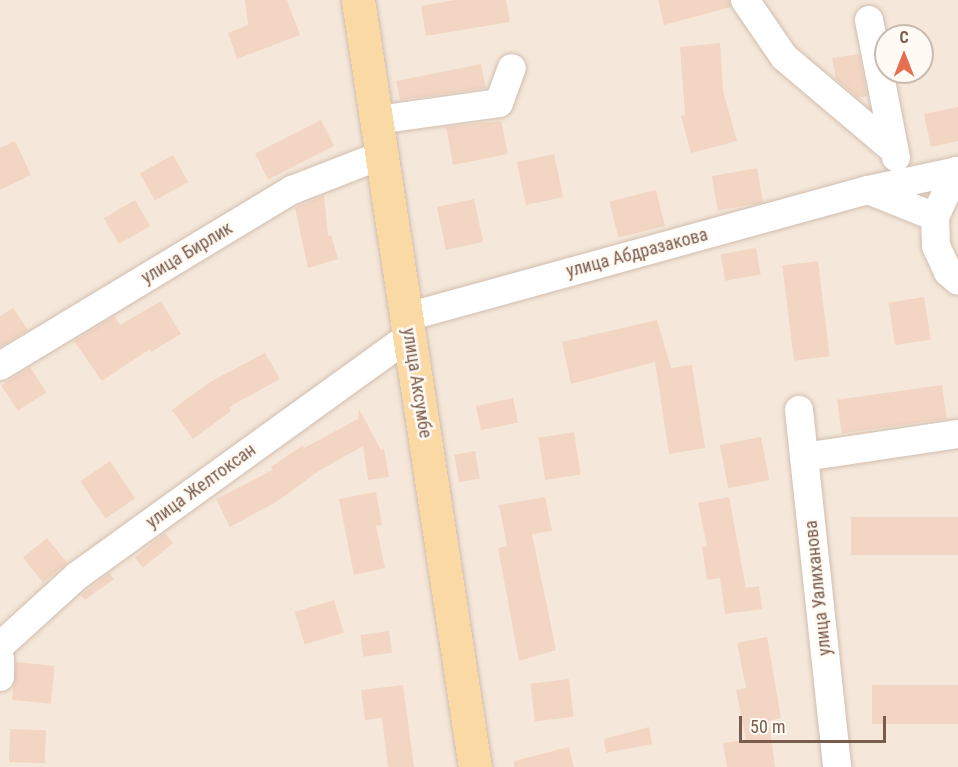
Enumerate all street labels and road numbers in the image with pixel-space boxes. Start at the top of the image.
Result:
street label: улица Бирлик [138,217,236,289]
street label: улица Абдразакова [564,224,710,282]
street label: улица Аксумбе [398,326,436,440]
street label: улица Желтоксан [142,439,260,533]
street label: улица Уалиханова [800,519,836,657]

